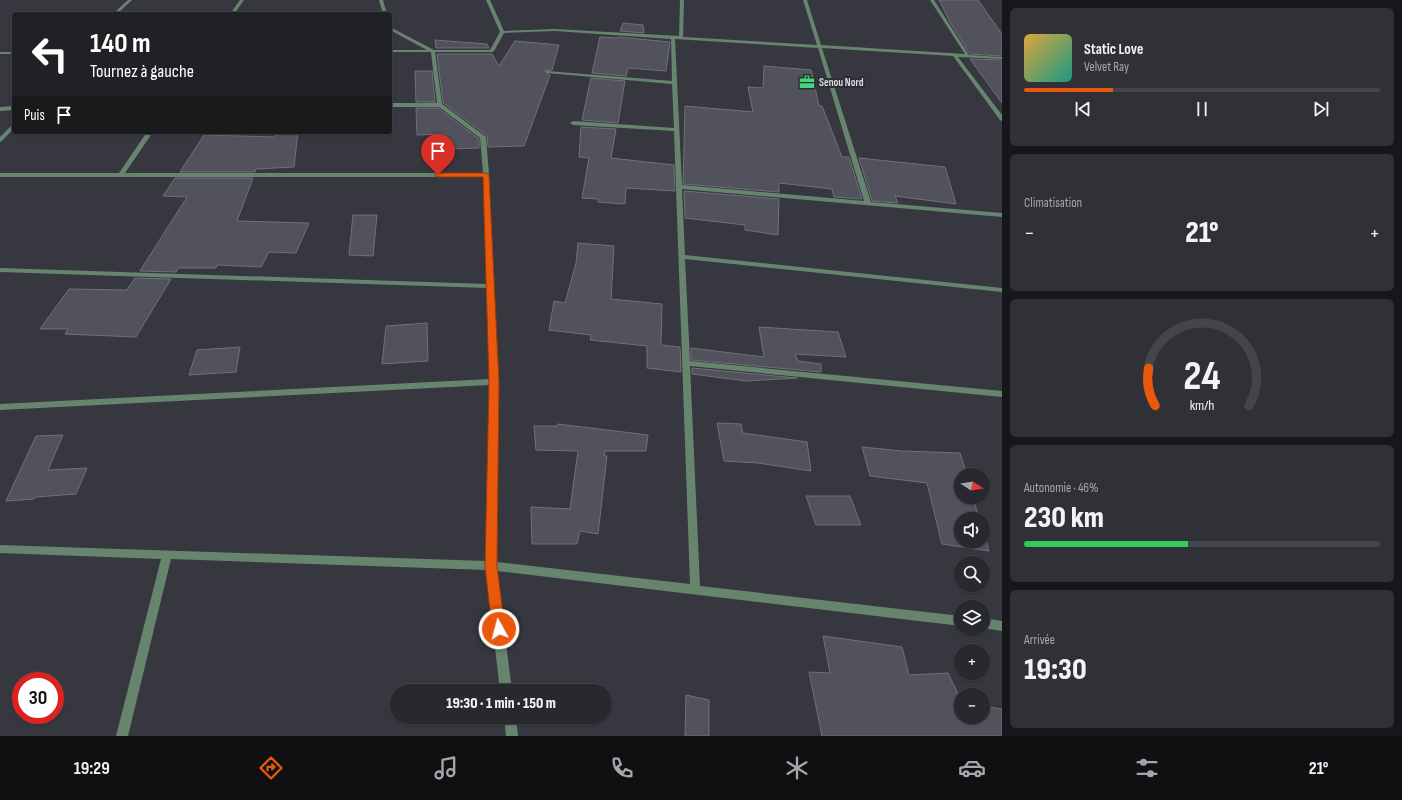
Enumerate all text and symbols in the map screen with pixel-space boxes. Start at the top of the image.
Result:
text: 140 m [90,27,151,60]
icon: left [24,28,76,80]
text: Static Love [1084,40,1143,59]
text: Velvet Ray [1084,59,1129,75]
text: Tournez à gauche [90,61,194,82]
office icon: Senou Nord [798,73,816,91]
place label: Senou Nord [819,76,864,89]
icon: previous [1072,98,1094,120]
icon: pause [1191,98,1213,120]
icon: next [1310,98,1332,120]
icon: arrive [53,104,75,126]
text: Puis [24,106,45,125]
pin [421,134,455,175]
icon: arrive [427,140,449,162]
text: Climatisation [1024,195,1082,211]
text: 21° [1185,215,1219,251]
text: − [1024,220,1035,247]
text: + [1369,220,1380,247]
text: 24 [1183,352,1221,401]
text: km/h [1190,397,1214,414]
north arrow [954,468,990,504]
map controls [954,468,990,724]
text: Autonomie · 46% [1024,480,1098,496]
text: 230 km [1024,500,1104,536]
button: sound [954,512,990,548]
button: search [954,556,990,592]
button: layers [954,600,990,636]
position arrow [478,608,520,650]
text: Arrivée [1024,632,1055,648]
button: + [954,644,990,680]
text: 19:30 [1024,652,1087,688]
speed limit sign: 30 [12,672,64,724]
button: − [954,688,990,724]
text: 19:30 · 1 min · 150 m [446,694,556,713]
icon: directions [257,754,285,782]
icon: music [432,754,460,782]
icon: phone [608,754,636,782]
icon: climate [783,754,811,782]
icon: car [958,754,986,782]
icon: filters [1133,754,1161,782]
text: 19:29 [74,758,110,779]
text: 21° [1309,758,1328,779]

